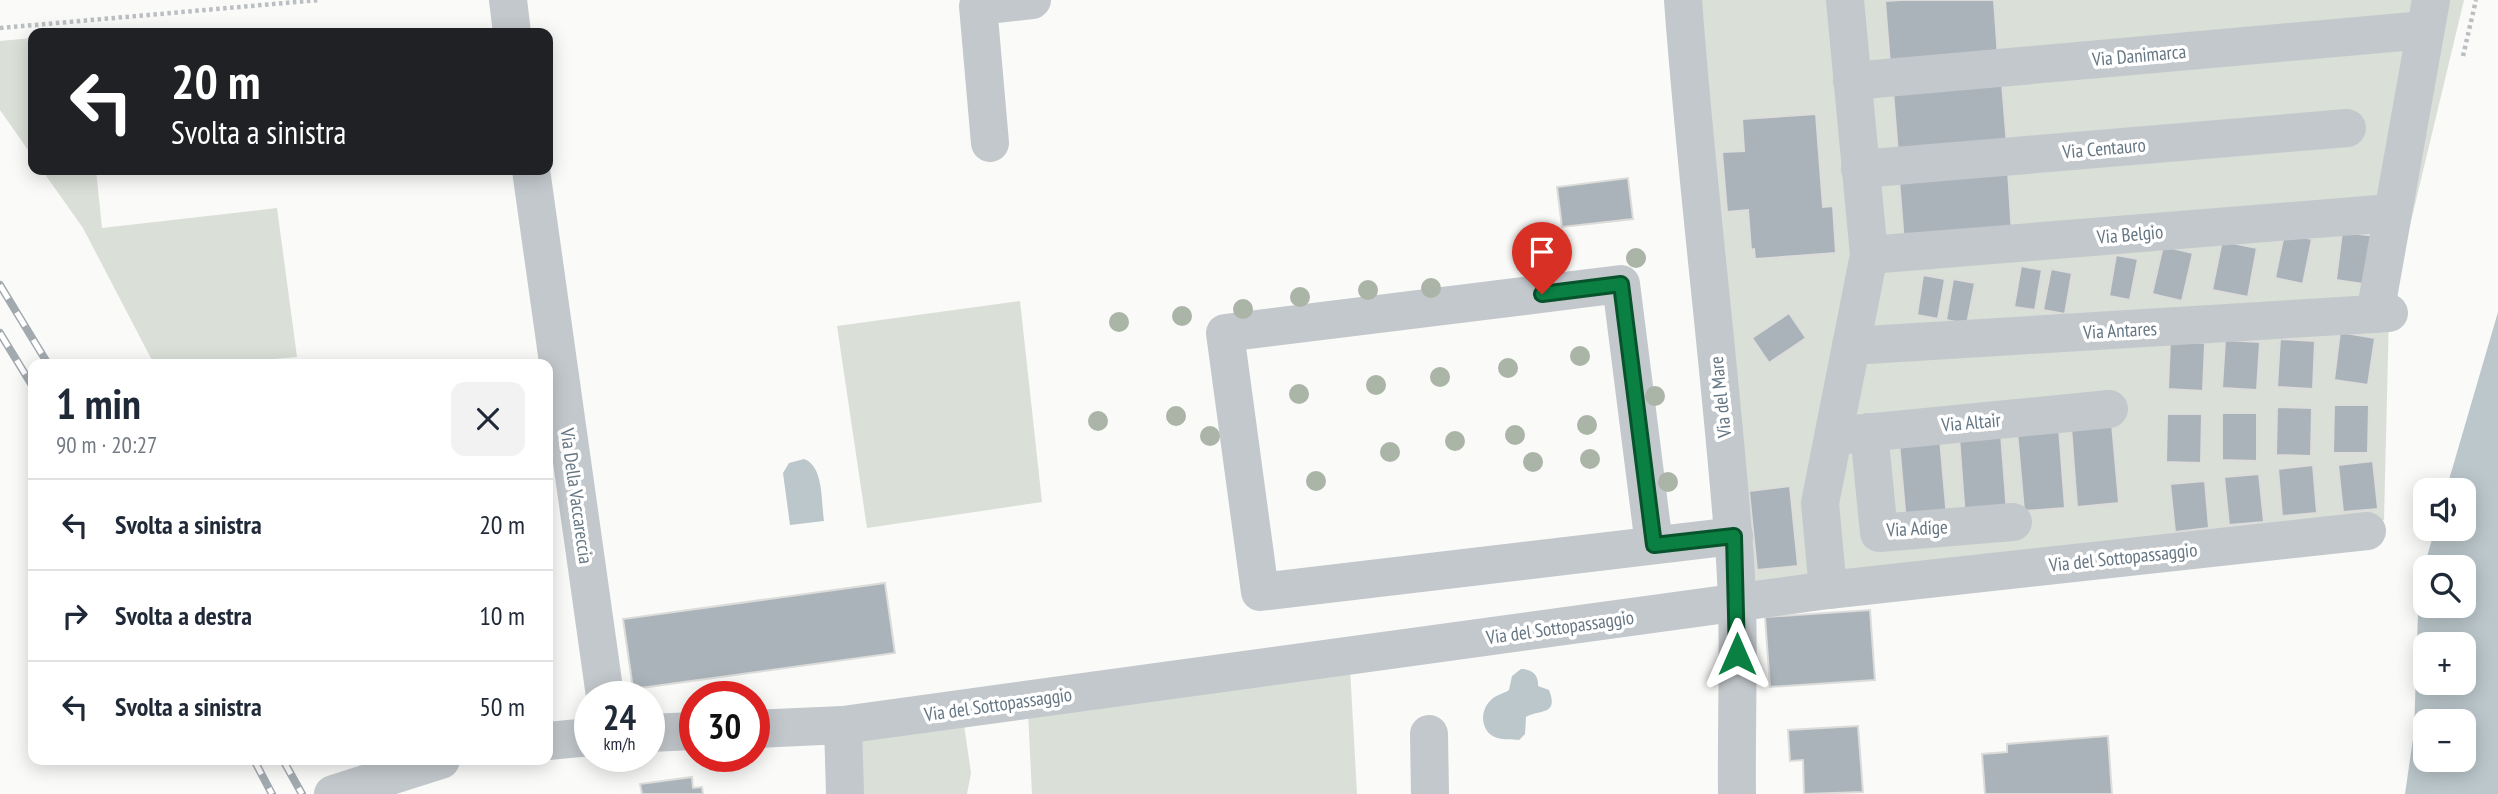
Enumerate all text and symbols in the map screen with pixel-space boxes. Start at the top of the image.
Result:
street label: Via Danimarca [2090,39,2187,71]
text: 20 m [171,49,260,113]
icon: left [56,56,147,147]
text: Svolta a sinistra [171,111,346,153]
street label: Via Centauro [2060,132,2147,164]
street label: Via Belgio [2095,219,2164,249]
pin [1512,222,1572,294]
icon: arrive [1523,233,1561,271]
street label: Via Antares [2082,316,2157,344]
street label: Via del Mare [1704,355,1736,440]
text: 1 min [56,376,141,431]
button: close [451,382,525,456]
street label: Via Altair [1939,407,2003,437]
street label: Via Della Vaccareccia [555,426,598,565]
text: 90 m · 20:27 [56,430,157,459]
map controls [2413,478,2476,772]
button: sound [2413,478,2476,541]
icon: left [56,506,94,544]
text: Svolta a sinistra [115,508,262,541]
text: 20 m [479,508,525,541]
street label: Via Adige [1885,514,1948,542]
street label: Via del Sottopassaggio [2047,537,2198,577]
button: search [2413,555,2476,618]
icon: right [56,597,94,635]
text: Svolta a destra [115,599,252,632]
text: 10 m [479,599,525,632]
street label: Via del Sottopassaggio [1484,605,1635,649]
position arrow [1700,617,1774,691]
button: + [2413,632,2476,695]
speed limit sign: 30 [679,681,770,772]
street label: Via del Sottopassaggio [922,682,1073,726]
icon: left [56,688,94,726]
text: Svolta a sinistra [115,690,262,723]
text: 50 m [479,690,525,723]
text: 24 [603,694,636,740]
button: − [2413,709,2476,772]
text: km/h [604,732,635,755]

